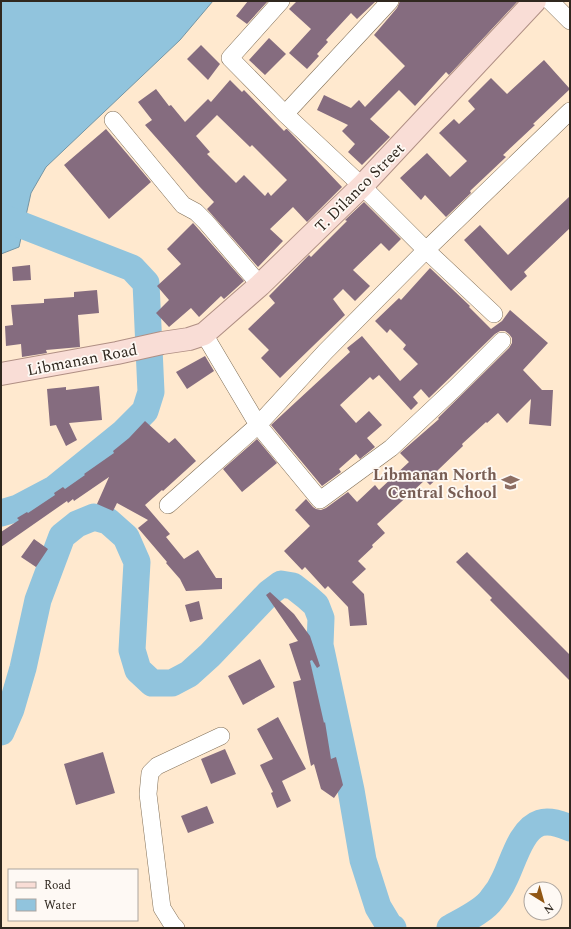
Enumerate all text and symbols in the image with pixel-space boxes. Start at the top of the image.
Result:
street label: T. Dilanco Street [309,137,411,238]
street label: Libmanan Road [25,338,140,382]
place label: Libmanan North Central School [373,463,497,505]
school or university icon: Libmanan North Central School [500,473,520,493]
legend [8,869,138,921]
text: Road [44,876,71,895]
north arrow [523,881,563,921]
text: Water [44,896,76,915]
text: N [540,899,557,918]

